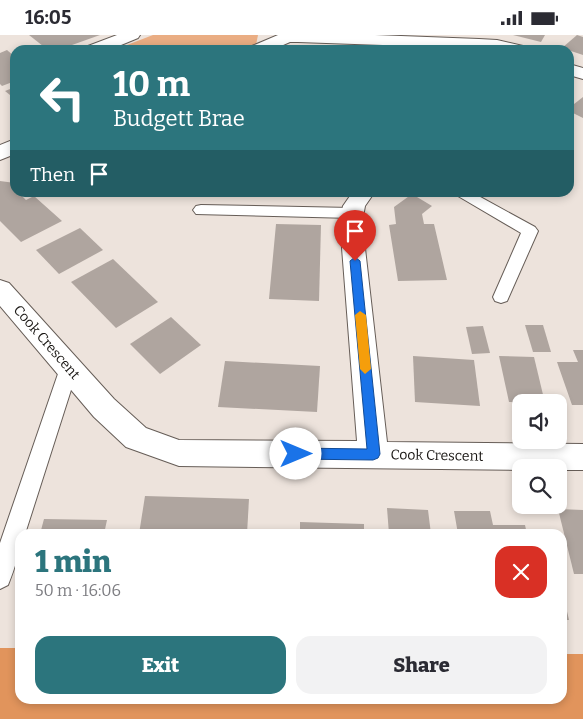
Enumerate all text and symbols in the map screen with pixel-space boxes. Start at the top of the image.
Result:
text: 16:05 [25,6,71,29]
text: 10 m [113,63,190,105]
icon: left [30,65,95,130]
text: Budgett Brae [113,105,245,132]
icon: arrive [85,160,113,188]
text: Then [30,163,75,186]
pin [334,210,376,261]
icon: arrive [341,217,369,245]
street label: Cook Crescent [10,302,83,383]
map controls [512,394,567,514]
button: sound [512,394,567,449]
position arrow [269,427,321,479]
street label: Cook Crescent [390,446,484,465]
button: search [512,459,567,514]
text: 1 min [35,544,111,580]
button: close [495,546,547,598]
text: 50 m · 16:06 [35,581,121,600]
button: Exit [35,636,286,694]
button: Share [296,636,547,694]

